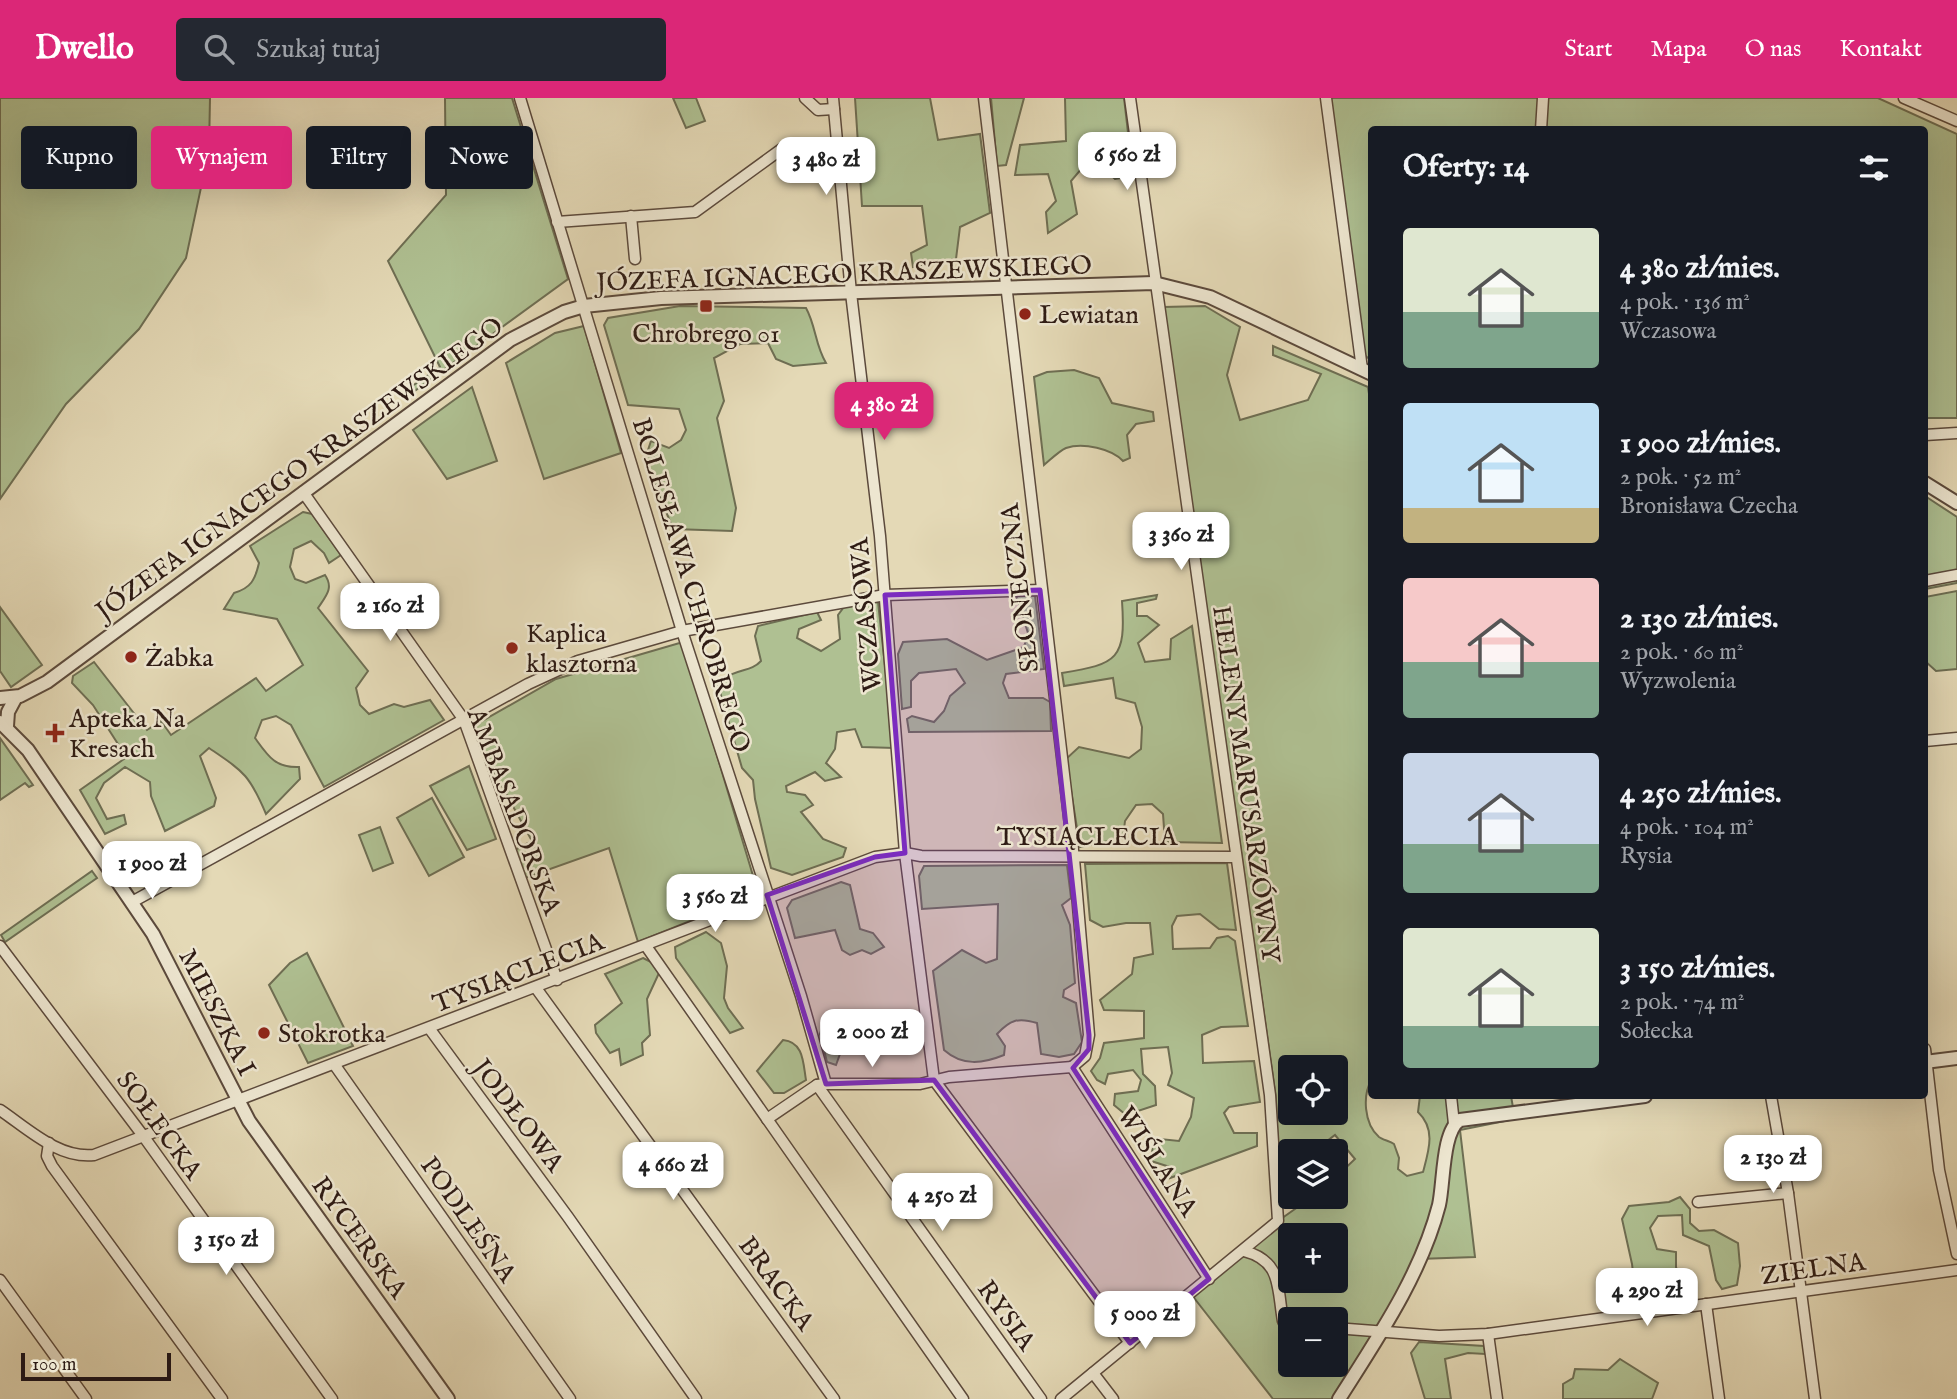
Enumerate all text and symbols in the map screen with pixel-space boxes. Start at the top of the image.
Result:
search box [176,18,666,81]
text: Dwello [35,28,134,70]
icon: search [200,30,238,68]
text: Szukaj tutaj [256,33,380,66]
text: Start [1564,34,1612,65]
text: Mapa [1650,34,1707,65]
text: O nas [1745,34,1801,65]
text: Kontakt [1839,34,1922,65]
chip: Kupno [21,126,137,189]
chip: Wynajem [151,126,292,189]
chip: Filtry [306,126,411,189]
chip: Nowe [425,126,533,189]
pin: 6 560 zł [1055,132,1199,192]
pin: 3 480 zł [754,138,898,197]
text: 6 560 zł [1094,140,1160,169]
text: 3 480 zł [792,145,860,174]
text: Oferty: 14 [1403,149,1529,187]
icon: filters [1855,149,1893,187]
street label: JÓZEFA IGNACEGO KRASZEWSKIEGO [593,249,1092,300]
text: 4 380 zł/mies. [1620,250,1780,288]
icon: home [1459,256,1543,340]
text: 4 pok. · 136 m² [1620,288,1750,317]
marker: Chrobrego 01 [698,298,714,314]
place label: Lewiatan [1039,299,1139,332]
marker: Lewiatan [1017,306,1033,322]
street label: JÓZEFA IGNACEGO KRASZEWSKIEGO [87,310,510,630]
text: Wczasowa [1620,317,1717,346]
place label: Chrobrego 01 [632,318,780,351]
pin: 4 380 zł [812,382,956,442]
text: 4 380 zł [850,390,918,419]
street label: BOLESŁAWA CHROBREGO [624,414,757,757]
text: 1 900 zł/mies. [1620,425,1781,463]
icon: home [1459,431,1543,515]
text: 2 pok. · 52 m² [1620,463,1742,492]
text: Bronisława Czecha [1620,492,1798,521]
street label: SŁONECZNA [994,500,1047,674]
pin: 3 360 zł [1109,512,1253,572]
text: 3 360 zł [1148,520,1214,549]
street label: WCZASOWA [843,535,890,693]
pin: 2 160 zł [318,584,462,643]
text: 2 160 zł [356,591,424,620]
text: 2 130 zł/mies. [1620,600,1778,638]
street label: HELENY MARUSARZÓWNY [1204,603,1287,966]
icon: home [1459,606,1543,690]
place label: Kaplica klasztorna [526,618,638,681]
text: 2 pok. · 60 m² [1620,638,1743,667]
marker: Kaplica klasztorna [504,640,520,656]
place label: Żabka [145,642,214,675]
marker: Żabka [123,649,139,665]
text: Wyzwolenia [1620,667,1736,696]
street label: AMBASADORSKA [459,702,569,921]
place label: Apteka Na Kresach [68,703,186,766]
marker: Apteka Na Kresach [47,725,63,741]
text: 4 250 zł/mies. [1620,775,1781,813]
icon: home [1459,781,1543,865]
text: 4 pok. · 104 m² [1620,813,1754,842]
street label: TYSIĄCLECIA [997,821,1179,854]
pin: 1 900 zł [80,842,224,901]
text: Rysia [1620,842,1672,871]
text: 1 900 zł [118,849,186,878]
pin: 3 560 zł [643,874,787,934]
text: 3 560 zł [683,882,747,911]
street label: TYSIĄCLECIA [428,925,610,1021]
street label: MIESZKA I [171,944,263,1082]
text: 3 150 zł/mies. [1620,950,1775,988]
icon: home [1459,956,1543,1040]
text: 2 pok. · 74 m² [1620,988,1744,1017]
pin: 2 000 zł [800,1010,944,1069]
text: 2 000 zł [836,1017,908,1046]
text: Sołecka [1620,1017,1693,1046]
place label: Stokrotka [278,1018,386,1051]
marker: Stokrotka [256,1025,272,1041]
street label: JODŁOWA [463,1050,572,1180]
map controls [1278,1055,1348,1377]
button: locate [1278,1055,1348,1125]
street label: SOŁECKA [108,1065,210,1188]
street label: WIŚLANA [1109,1100,1205,1224]
pin: 2 130 zł [1701,1136,1845,1195]
button: layers [1278,1139,1348,1209]
pin: 4 660 zł [601,1142,745,1202]
text: 2 130 zł [1740,1143,1806,1172]
text: 4 660 zł [639,1150,707,1179]
street label: PODLEŚNA [412,1151,524,1290]
street label: RYCERSKA [303,1170,415,1307]
pin: 4 250 zł [870,1174,1014,1233]
text: 4 250 zł [908,1181,976,1210]
pin: 3 150 zł [154,1218,298,1277]
button: + [1278,1223,1348,1293]
text: 3 150 zł [194,1225,258,1254]
street label: BRACKA [730,1230,822,1339]
street label: ZIELNA [1759,1246,1869,1293]
pin: 4 290 zł [1575,1268,1719,1328]
street label: RYSIA [969,1274,1043,1359]
text: 4 290 zł [1612,1276,1682,1305]
pin: 5 000 zł [1073,1292,1217,1351]
text: 5 000 zł [1110,1299,1180,1328]
button: − [1278,1307,1348,1377]
scale bar [21,1350,172,1382]
text: 100 m [32,1353,76,1377]

